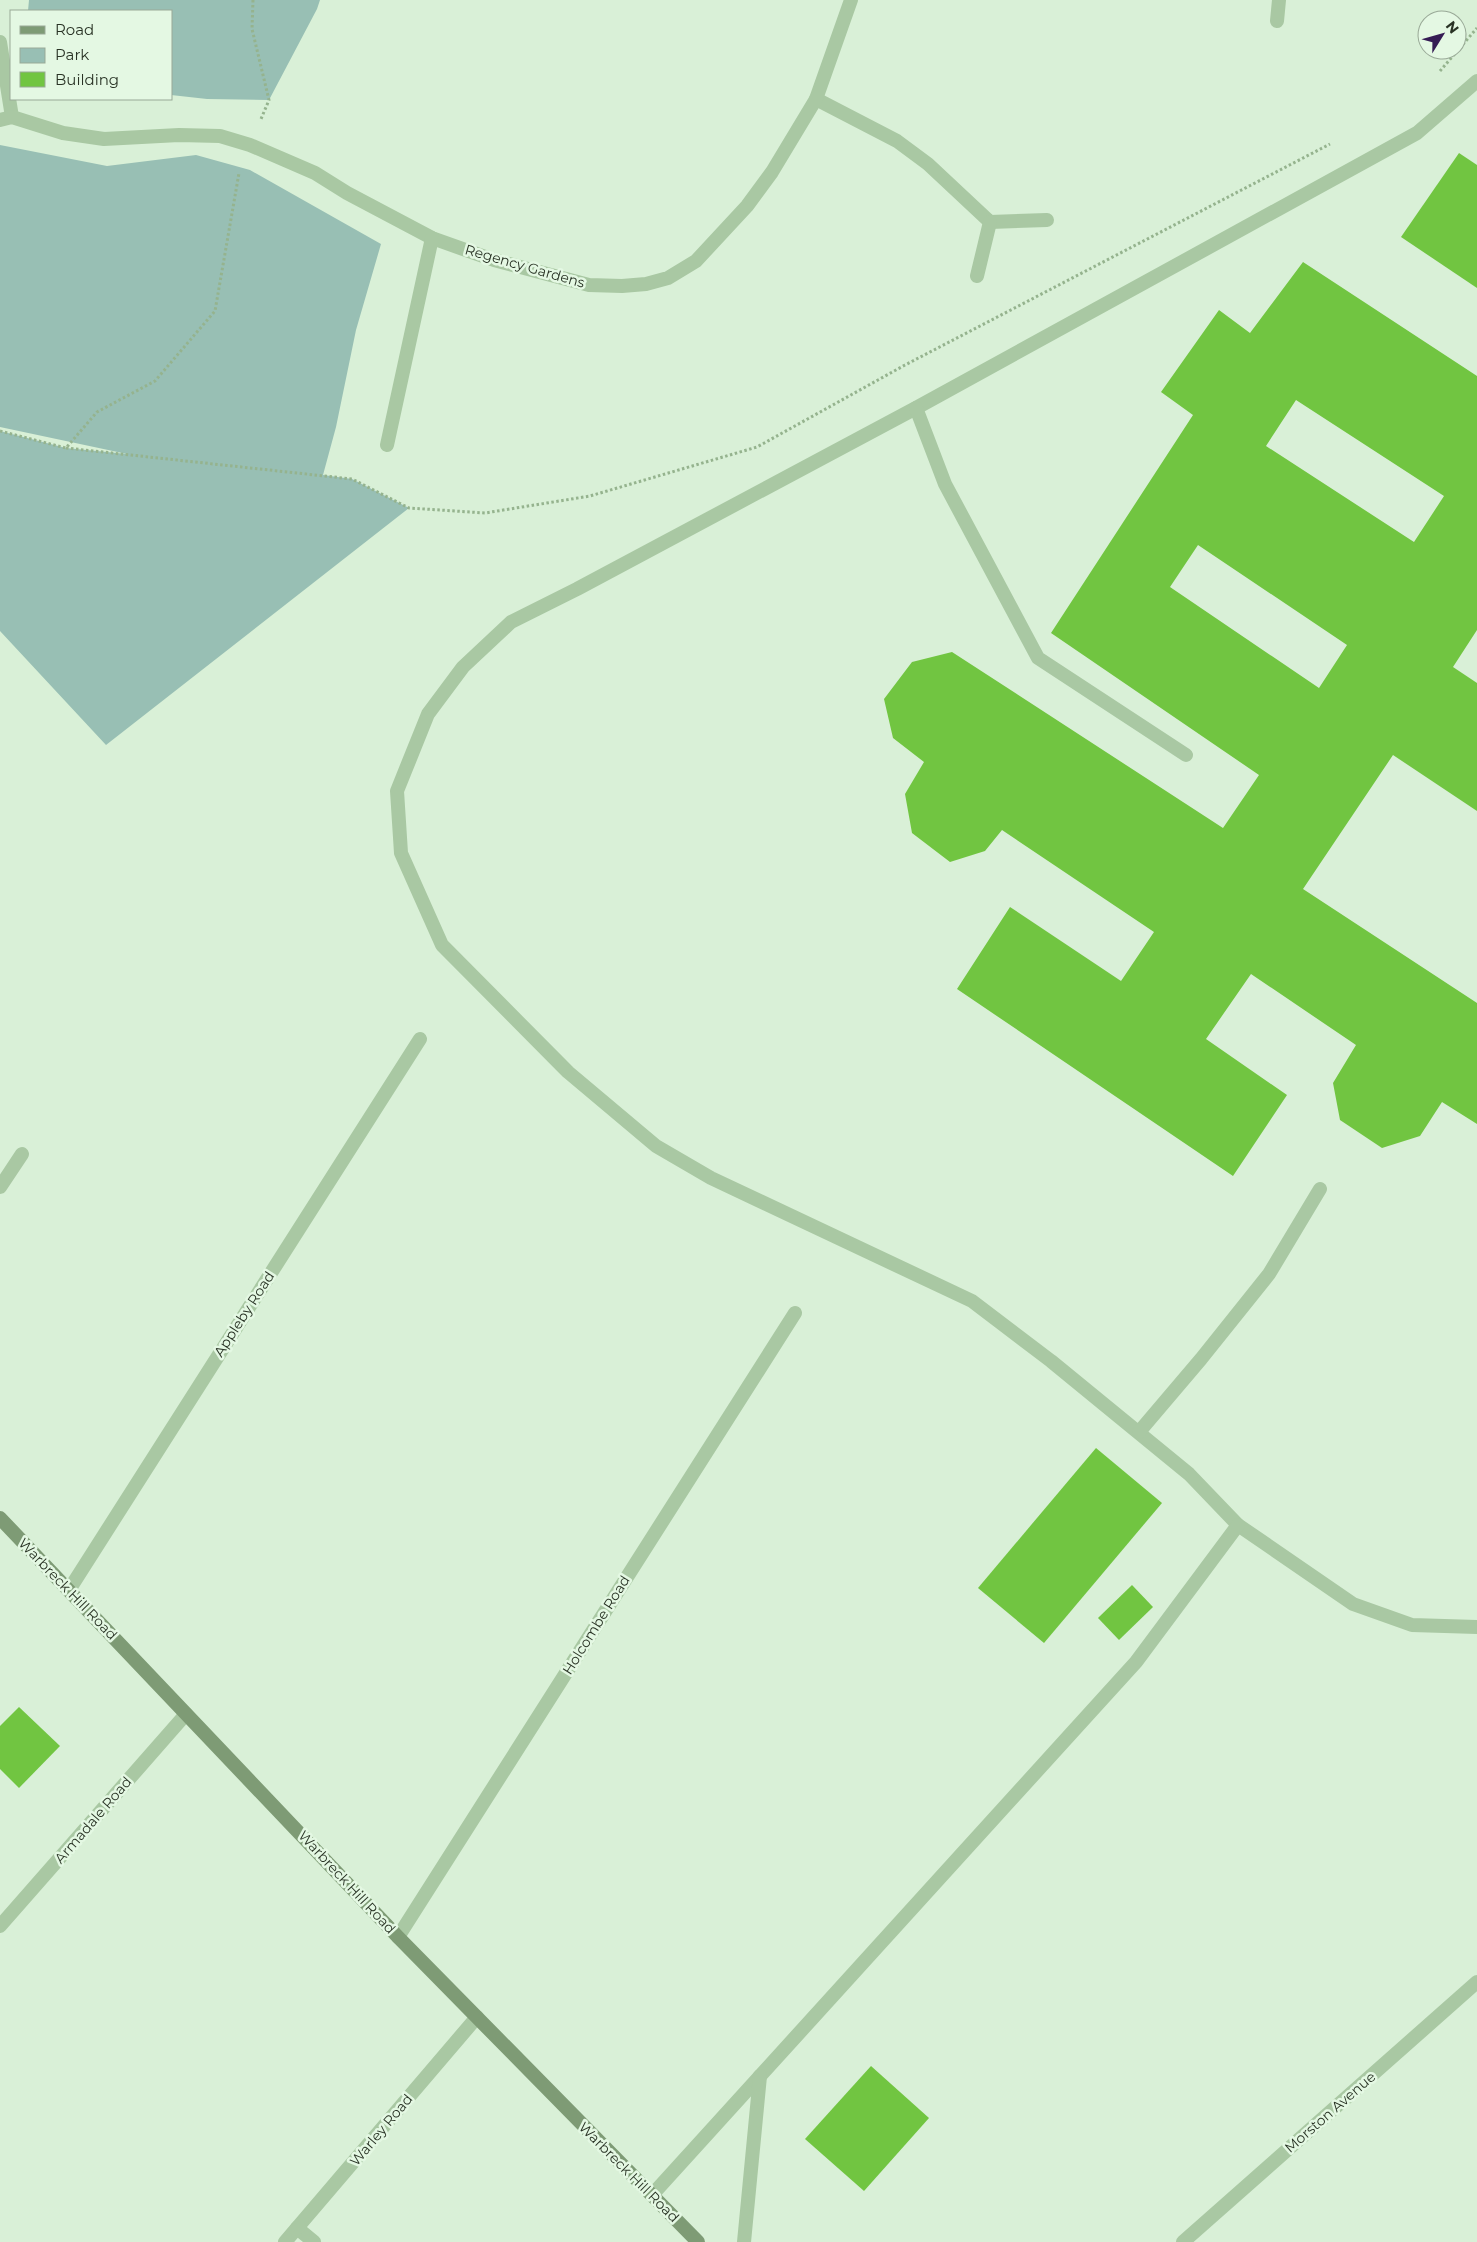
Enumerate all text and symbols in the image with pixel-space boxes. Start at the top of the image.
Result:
legend [10,10,172,100]
north arrow [1417,10,1467,60]
text: N [1442,17,1463,37]
text: Road [55,20,94,39]
text: Park [55,45,89,64]
text: Building [55,70,119,89]
street label: Regency Gardens [463,240,587,292]
street label: Appleby Road [210,1268,278,1360]
street label: Warbreck Hill Road [15,1534,121,1644]
street label: Holcombe Road [558,1572,634,1678]
street label: Armadale Road [50,1773,136,1867]
street label: Warbreck Hill Road [294,1827,400,1937]
street label: Morston Avenue [1281,2068,1379,2156]
street label: Warley Road [346,2090,416,2170]
street label: Warbreck Hill Road [575,2118,683,2226]

